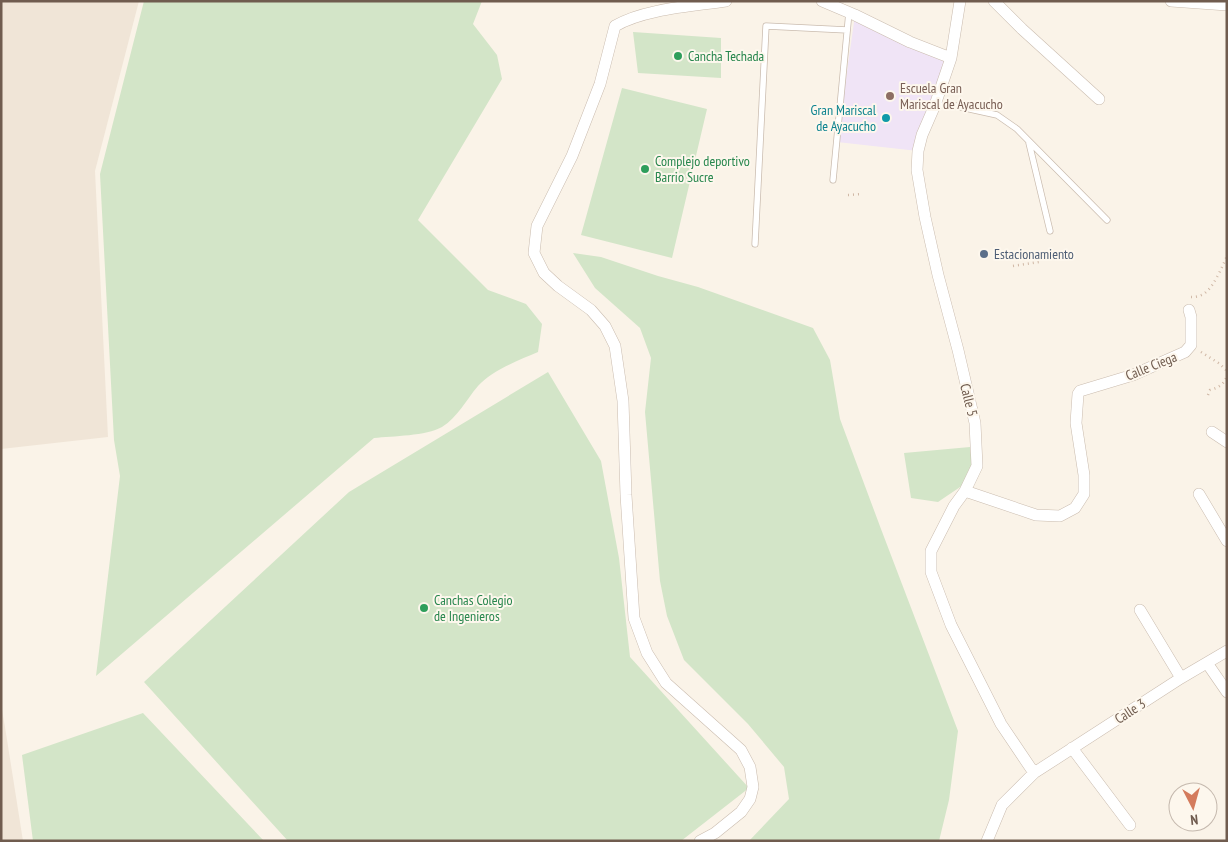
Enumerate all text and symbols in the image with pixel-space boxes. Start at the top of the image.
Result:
place label: Cancha Techada [688,47,764,65]
marker: Cancha Techada [672,50,684,62]
place label: Escuela Gran Mariscal de Ayacucho [900,79,1003,113]
marker: Escuela Gran Mariscal de Ayacucho [884,90,896,102]
place label: Gran Mariscal de Ayacucho [811,101,877,135]
marker: Gran Mariscal de Ayacucho [880,112,892,124]
place label: Complejo deportivo Barrio Sucre [655,152,750,186]
marker: Complejo deportivo Barrio Sucre [639,163,651,175]
place label: Estacionamiento [994,245,1074,263]
marker: Estacionamiento [978,248,990,260]
street label: Calle Ciega [1123,348,1179,384]
street label: Calle 5 [956,382,982,418]
place label: Canchas Colegio de Ingenieros [434,591,513,625]
marker: Canchas Colegio de Ingenieros [418,602,430,614]
street label: Calle 3 [1111,694,1149,728]
north arrow [1168,782,1218,832]
text: N [1190,811,1199,829]

